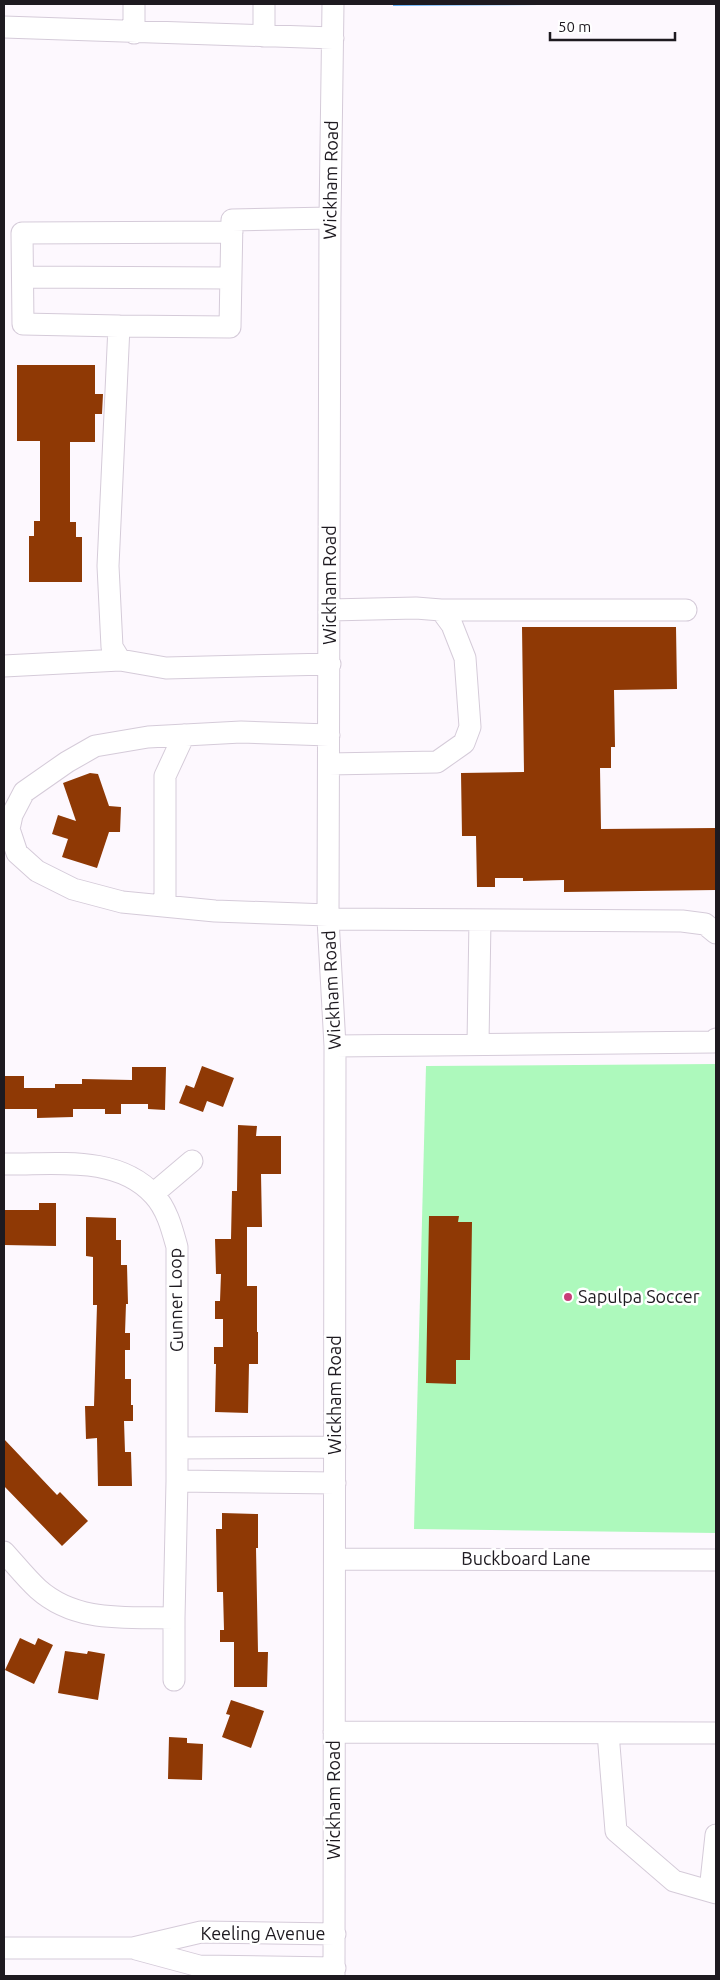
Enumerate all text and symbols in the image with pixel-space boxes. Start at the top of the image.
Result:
scale bar [550,10,675,42]
text: 50 m [558,18,591,35]
street label: Wickham Road [319,120,341,240]
street label: Wickham Road [319,525,339,645]
street label: Wickham Road [318,930,344,1050]
street label: Gunner Loop [164,1248,186,1352]
place label: Sapulpa Soccer [578,1286,700,1306]
marker: Sapulpa Soccer [562,1291,574,1303]
street label: Wickham Road [324,1335,344,1455]
street label: Buckboard Lane [461,1548,591,1568]
street label: Wickham Road [323,1740,343,1860]
street label: Keeling Avenue [200,1923,326,1943]

